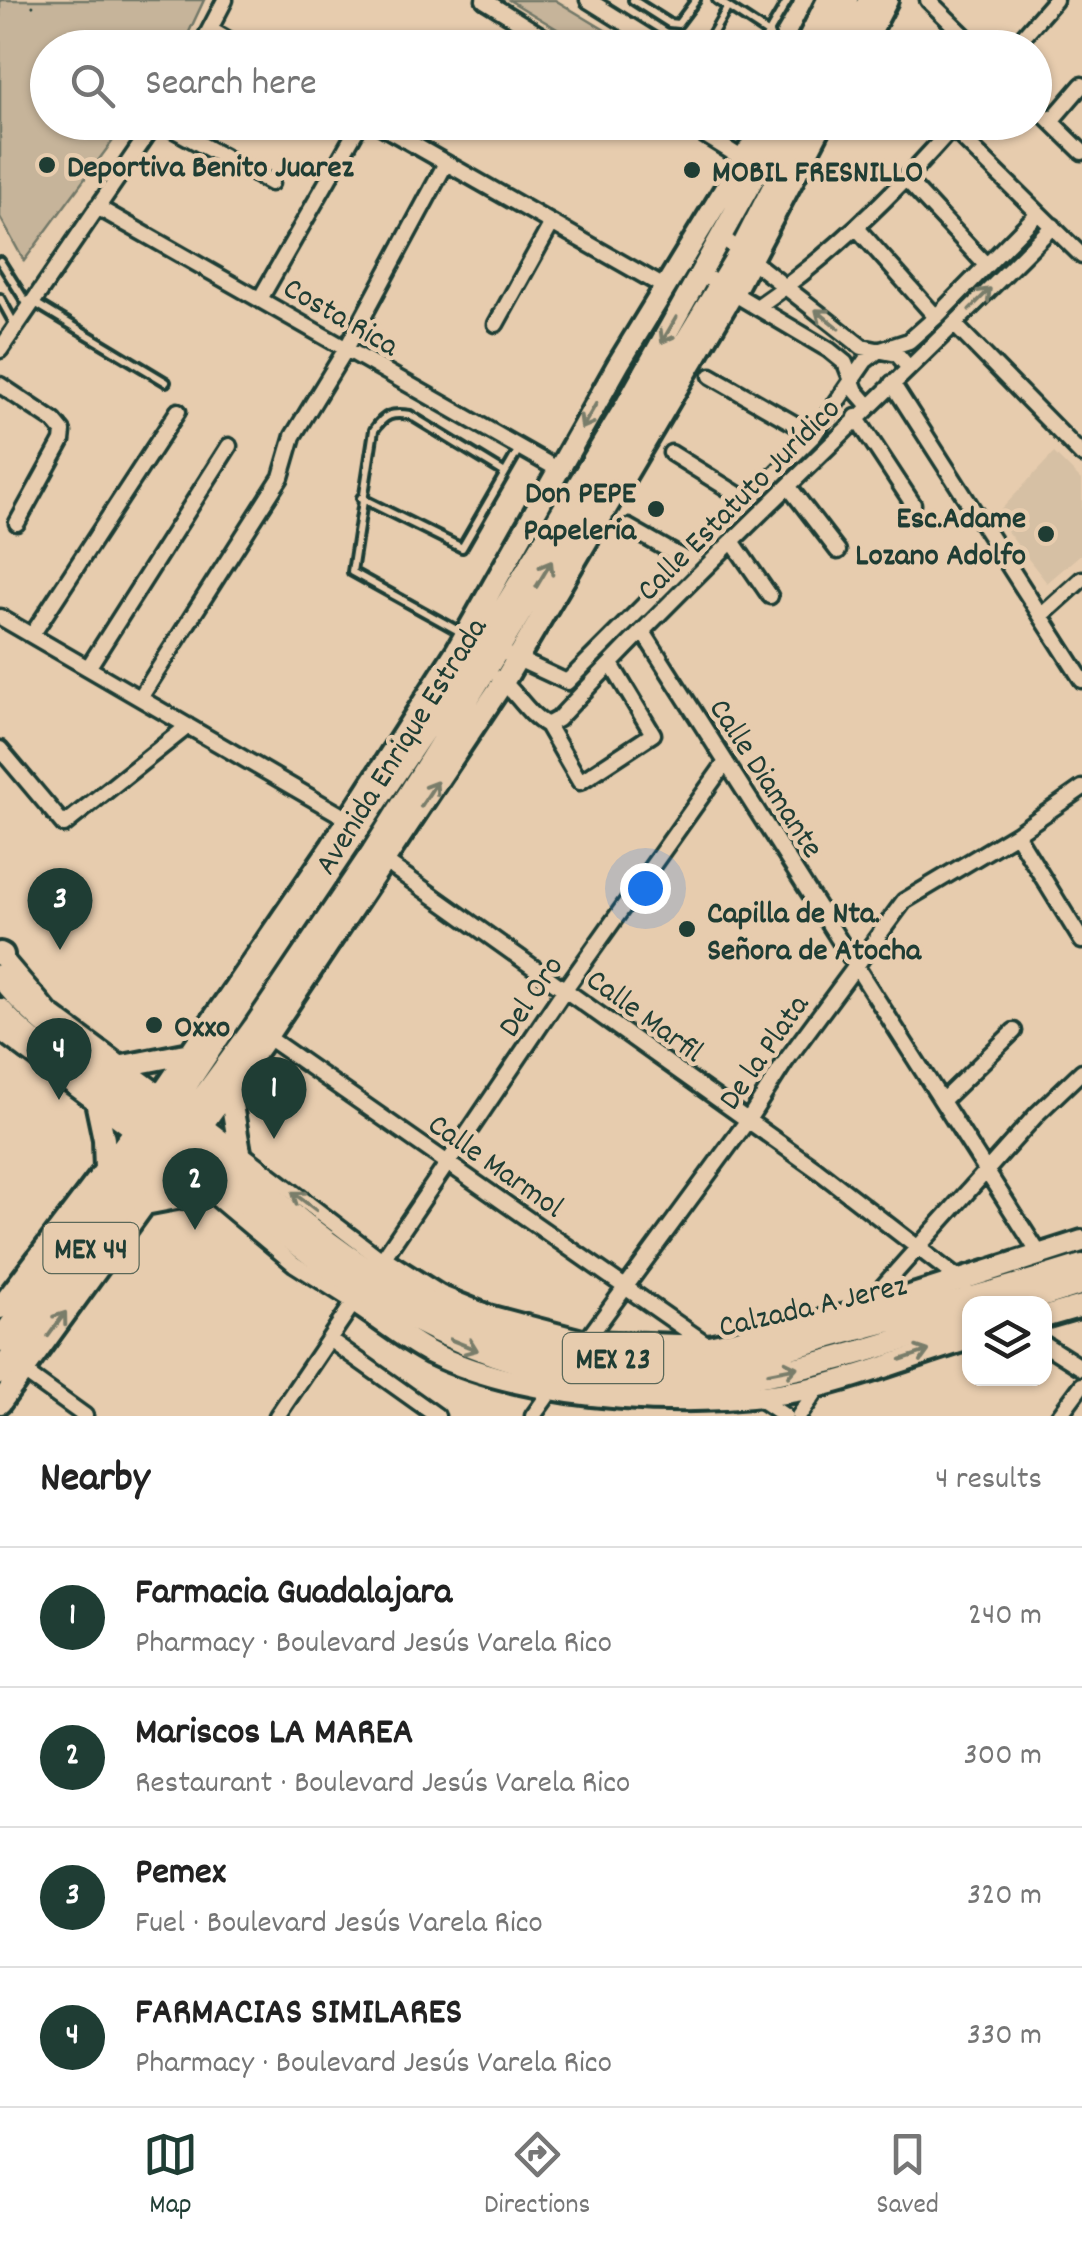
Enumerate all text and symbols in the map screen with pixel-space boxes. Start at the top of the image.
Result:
search box [30,30,1052,140]
icon: search [65,58,120,113]
text: Search here [145,58,317,113]
place label: Deportiva Benito Juarez [67,147,354,193]
place label: MOBIL FRESNILLO [712,152,923,198]
marker: Deportiva Benito Juarez [36,154,58,176]
marker: MOBIL FRESNILLO [681,159,703,181]
street label: Costa Rica [273,268,407,371]
one-way arrow [968,288,992,312]
one-way arrow [815,308,841,330]
one-way arrow [659,315,679,344]
street label: Calle Estatuto Jurídico [628,389,853,614]
one-way arrow [579,401,599,430]
place label: Don PEPE Papeleria [523,473,637,556]
marker: Don PEPE Papeleria [645,498,667,520]
place label: Esc.Adame Lozano Adolfo [855,498,1026,581]
marker: Esc.Adame Lozano Adolfo [1035,523,1057,545]
one-way arrow [534,560,555,589]
street label: Avenida Enrique Estrada [305,609,502,885]
street label: Calle Diamante [695,691,833,869]
one-way arrow [419,781,440,809]
your location [620,863,671,914]
pin: 3 [28,868,92,950]
place label: Capilla de Nta. Señora de Atocha [707,893,922,976]
marker: Capilla de Nta. Señora de Atocha [676,918,698,940]
street label: Del Oro [489,948,577,1048]
street label: Calle Marfil [575,960,712,1077]
street label: De la Plata [709,986,823,1121]
place label: Oxxo [174,1007,230,1053]
marker: Oxxo [143,1014,165,1036]
pin: 4 [27,1018,92,1100]
pin: 1 [242,1056,306,1139]
street label: Calle Marmol [417,1104,572,1232]
pin: 2 [162,1148,228,1230]
one-way arrow [291,1191,318,1212]
road number: MEX 44 [44,1223,138,1273]
street label: Calzada A Jerez [715,1265,912,1353]
map controls [962,1296,1052,1386]
button: layers [962,1296,1052,1386]
one-way arrow [47,1311,68,1338]
road number: MEX 23 [563,1333,663,1383]
one-way arrow [448,1337,479,1355]
one-way arrow [898,1345,930,1363]
one-way arrow [766,1360,798,1379]
text: Nearby [40,1451,150,1511]
text: 4 results [935,1458,1042,1504]
text: Farmacia Guadalajara [135,1567,452,1622]
text: 1 [69,1594,76,1640]
text: 240 m [968,1594,1042,1640]
text: Pharmacy · Boulevard Jesús Varela Rico [135,1622,612,1668]
text: Mariscos LA MAREA [135,1707,414,1762]
text: 2 [66,1734,79,1780]
text: 300 m [964,1734,1042,1780]
text: Restaurant · Boulevard Jesús Varela Rico [135,1762,630,1808]
text: Pemex [135,1847,226,1902]
text: 3 [65,1874,80,1920]
text: 320 m [967,1874,1042,1920]
text: Fuel · Boulevard Jesús Varela Rico [135,1902,543,1948]
text: FARMACIAS SIMILARES [135,1987,462,2042]
text: 4 [66,2014,79,2060]
text: 330 m [967,2014,1042,2060]
text: Pharmacy · Boulevard Jesús Varela Rico [135,2042,612,2088]
tab: Map [143,2127,198,2227]
tab: Directions [484,2127,590,2227]
tab: Saved [876,2127,939,2227]

